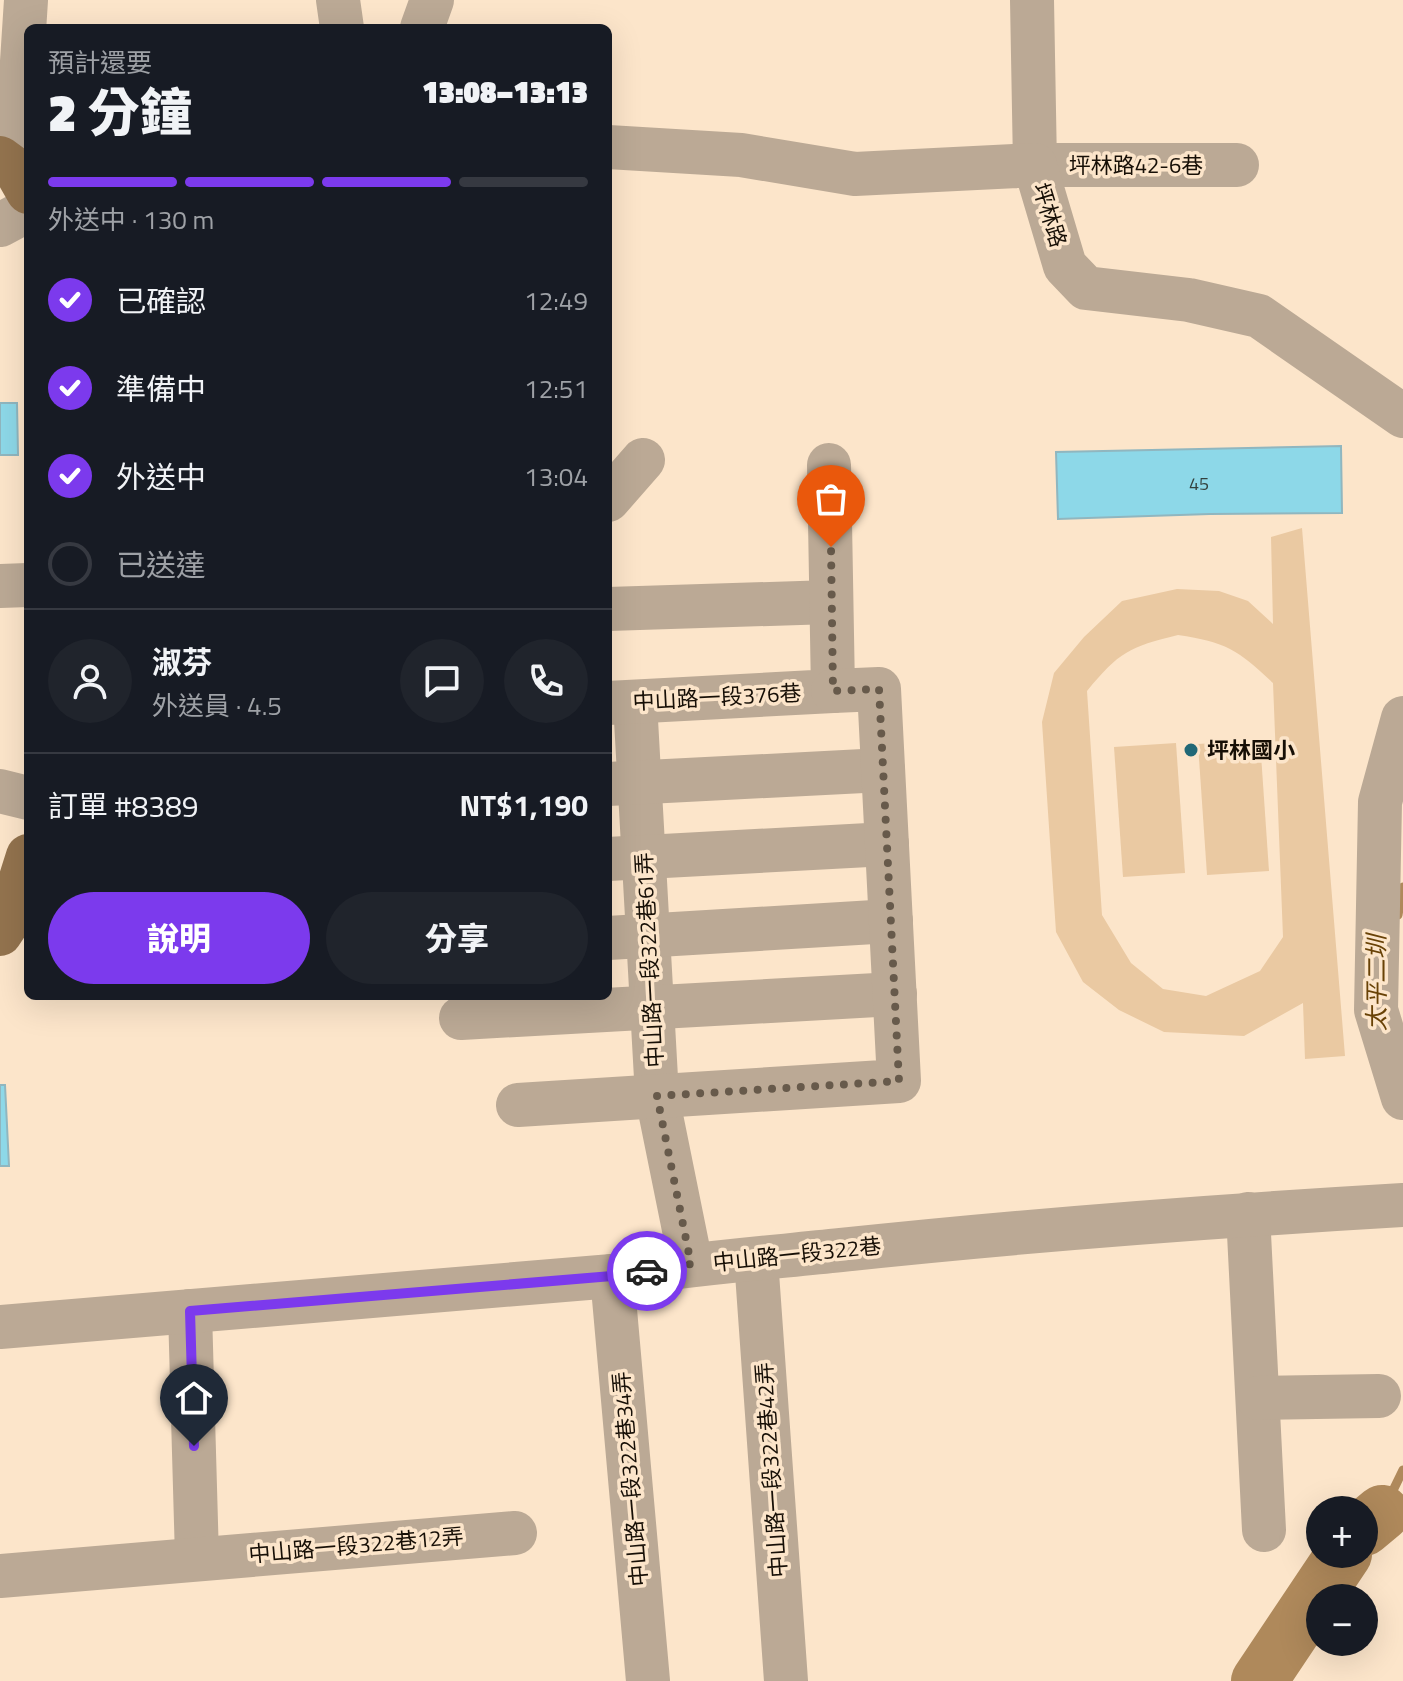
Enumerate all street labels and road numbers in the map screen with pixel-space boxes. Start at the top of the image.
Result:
street label: 坪林路42-6巷 [1069,148,1203,182]
street label: 坪林路 [1024,178,1076,252]
street label: 中山路一段376巷 [632,676,802,718]
street label: 中山路一段322巷61弄 [626,851,672,1069]
street label: 中山路一段322巷 [711,1228,883,1280]
street label: 中山路一段322巷42弄 [747,1361,795,1579]
street label: 中山路一段322巷34弄 [604,1370,656,1588]
street label: 中山路一段322巷12弄 [247,1519,465,1571]

